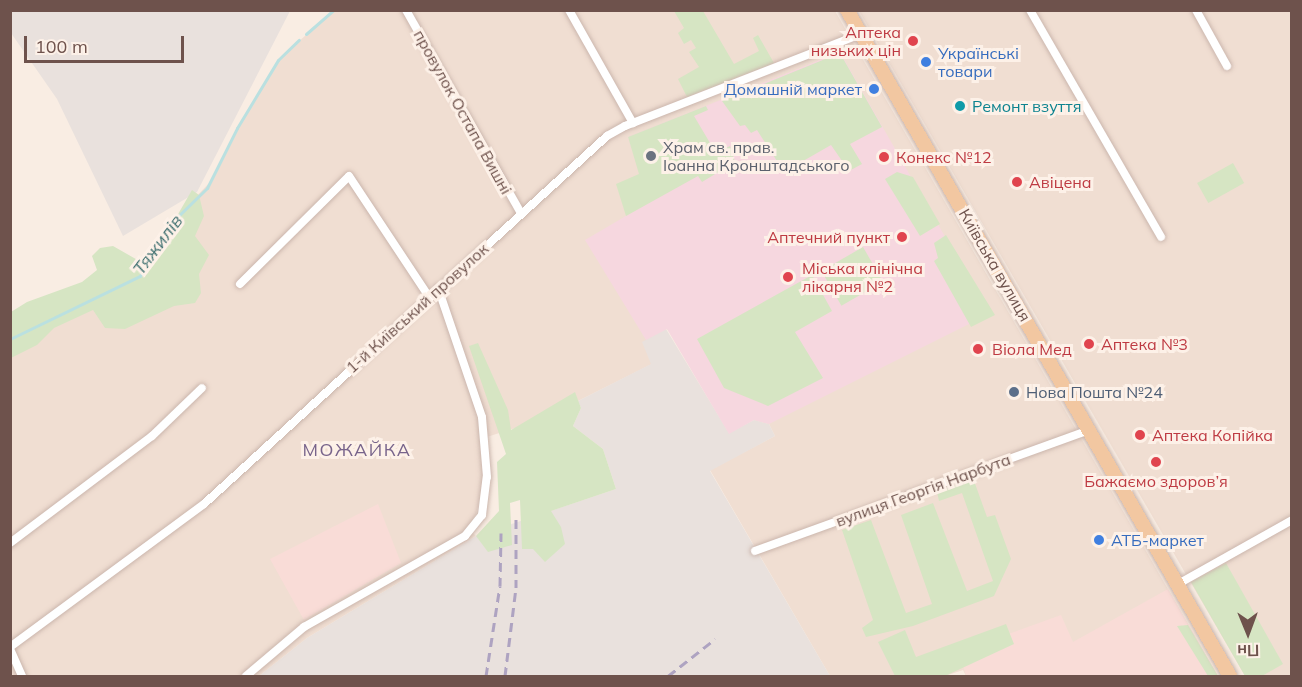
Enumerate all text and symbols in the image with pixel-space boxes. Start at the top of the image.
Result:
place label: Аптека низьких цін [811,22,901,60]
scale bar [27,24,188,62]
street label: провулок Остапа Вишні [410,26,516,198]
marker: Аптека низьких цін [906,34,920,48]
text: 100 m [35,35,88,58]
place label: Українські товари [938,43,1019,81]
marker: Українські товари [919,55,933,69]
place label: Домашній маркет [724,79,862,99]
marker: Домашній маркет [867,82,881,96]
place label: Ремонт взуття [972,96,1081,116]
marker: Ремонт взуття [953,99,967,113]
place label: Храм св. прав. Іоанна Кронштадського [663,137,849,175]
place label: Конекс №12 [896,147,992,167]
marker: Храм св. прав. Іоанна Кронштадського [644,149,658,163]
marker: Конекс №12 [877,150,891,164]
place label: Авіцена [1029,172,1092,192]
marker: Авіцена [1010,175,1024,189]
street label: Київська вулиця [955,205,1035,325]
water label: Тяжилів [128,211,188,279]
place label: Аптечний пункт [767,227,890,247]
marker: Аптечний пункт [895,230,909,244]
street label: 1-й Київський провулок [342,239,492,377]
place label: Міська клінічна лікарня №2 [802,258,923,296]
marker: Міська клінічна лікарня №2 [779,268,797,286]
place label: Аптека №3 [1101,334,1188,354]
marker: Аптека №3 [1082,337,1096,351]
place label: Віола Мед [992,339,1072,359]
marker: Віола Мед [969,340,987,358]
place label: Нова Пошта №24 [1026,382,1163,402]
marker: Нова Пошта №24 [1007,385,1021,399]
place label: Аптека Копійка [1152,425,1273,445]
marker: Аптека Копійка [1133,428,1147,442]
district label: МОЖАЙКА [303,439,411,461]
street label: вулиця Георгія Нарбута [833,449,1013,531]
marker: Бажаємо здоров’я [1149,455,1163,469]
place label: Бажаємо здоров’я [1084,471,1228,491]
place label: АТБ-маркет [1111,530,1204,550]
marker: АТБ-маркет [1092,533,1106,547]
north arrow [1218,603,1278,663]
text: Пн [1237,641,1260,661]

